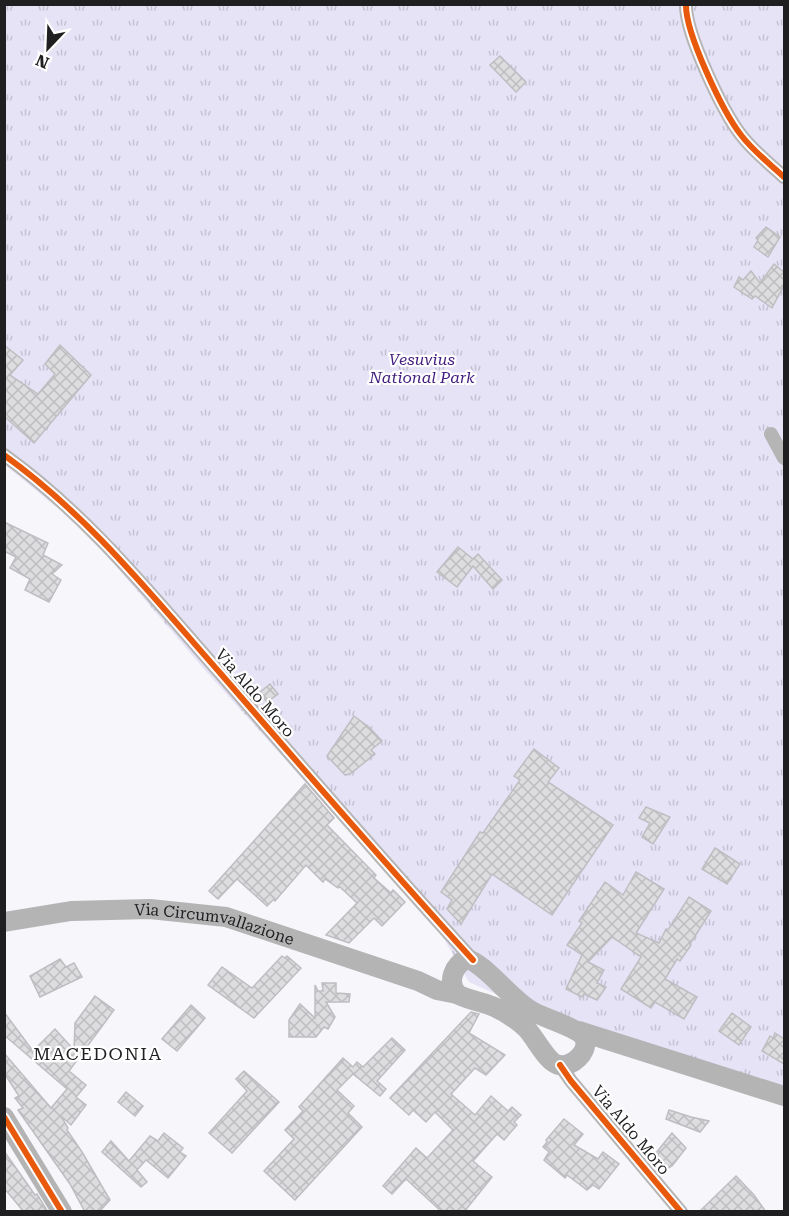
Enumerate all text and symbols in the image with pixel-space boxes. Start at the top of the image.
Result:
north arrow [18,18,78,78]
text: N [33,50,52,73]
park label: Vesuvius National Park [368,350,475,387]
street label: Via Aldo Moro [212,645,299,741]
street label: Via Circumvallazione [134,899,297,949]
district label: MACEDONIA [33,1043,163,1064]
street label: Via Aldo Moro [588,1082,674,1179]

